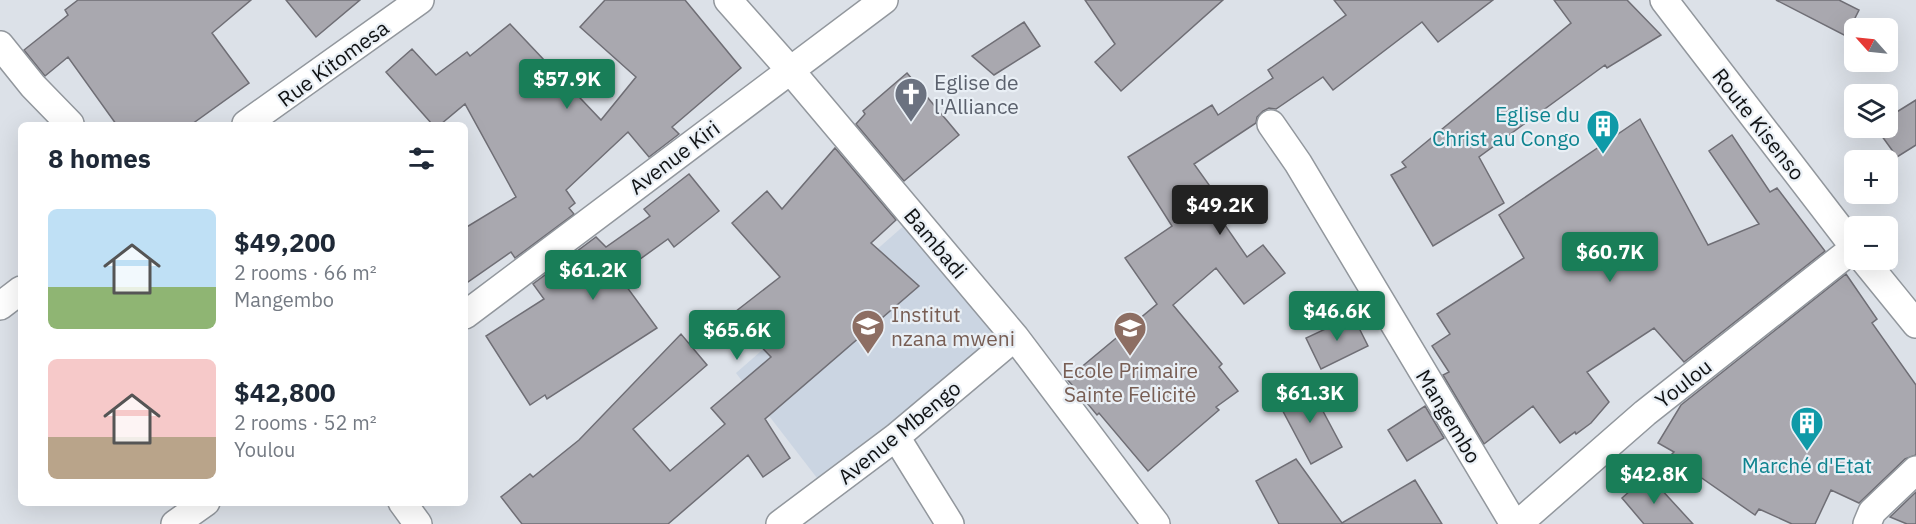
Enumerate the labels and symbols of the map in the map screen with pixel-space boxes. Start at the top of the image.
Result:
street label: Rue Kitomesa [272,13,394,113]
north arrow [1844,18,1898,72]
pin: $57.9K [518,59,616,110]
street label: Route Kisenso [1706,62,1812,186]
place label: Eglise de l'Alliance [934,68,1019,120]
church icon: Eglise de l'Alliance [893,76,929,123]
place label: Eglise du Christ au Congo [1432,100,1580,152]
building icon: Eglise du Christ au Congo [1585,108,1621,155]
street label: Avenue Kiri [623,114,725,200]
pin: $49.2K [1171,185,1269,236]
street label: Bambadi [898,202,974,284]
pin: $60.7K [1561,232,1659,283]
pin: $61.2K [544,250,642,301]
pin: $46.6K [1288,291,1386,342]
place label: Institut nzana mweni [891,300,1015,352]
school or university icon: Institut nzana mweni [850,308,886,355]
pin: $65.6K [688,310,786,361]
school or university icon: Ecole Primaire Sainte Felicitė [1112,310,1148,357]
street label: Youlou [1649,352,1717,414]
place label: Ecole Primaire Sainte Felicitė [1062,356,1198,408]
street label: Mangembo [1410,364,1488,468]
pin: $61.3K [1261,373,1359,424]
street label: Avenue Mbengo [832,374,966,490]
building icon: Marché d'Etat [1789,405,1825,452]
place label: Marché d'Etat [1742,451,1872,479]
pin: $42.8K [1605,454,1703,505]

